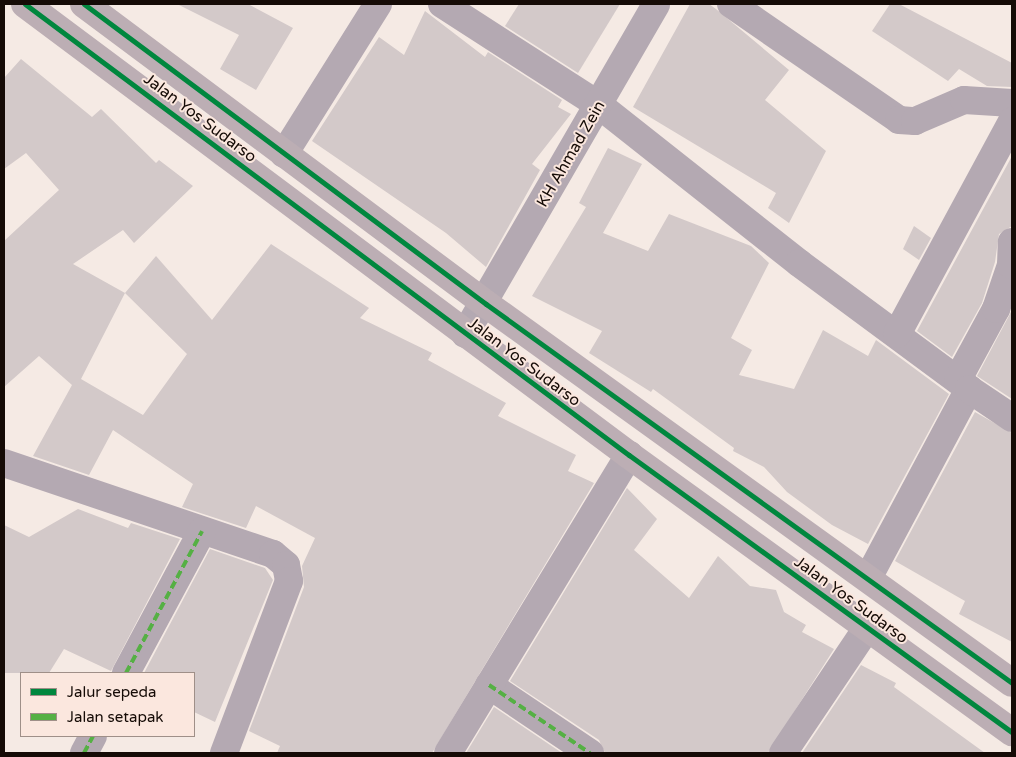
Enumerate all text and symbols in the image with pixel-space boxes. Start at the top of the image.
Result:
street label: Jalan Yos Sudarso [140,69,260,167]
street label: KH Ahmad Zein [533,97,609,211]
street label: Jalan Yos Sudarso [464,313,584,411]
street label: Jalan Yos Sudarso [790,552,912,648]
legend [20,672,195,737]
text: Jalur sepeda [67,683,156,701]
text: Jalan setapak [67,708,164,726]

